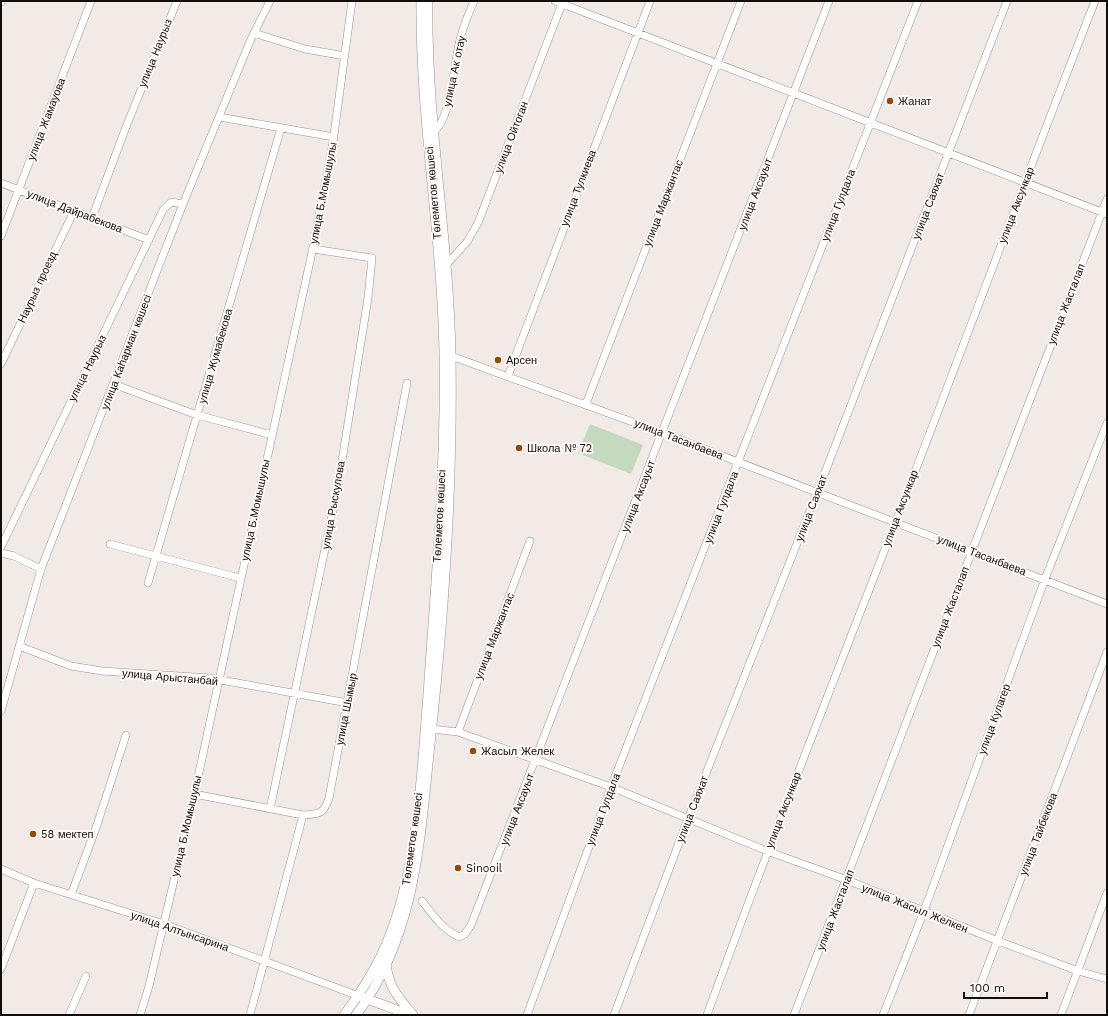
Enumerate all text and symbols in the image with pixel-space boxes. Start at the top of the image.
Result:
street label: улица Наурыз [136,17,175,89]
street label: улица Ак отау [441,34,468,108]
street label: улица Жамауова [25,75,68,162]
place label: Жанат [898,95,931,108]
marker: Жанат [885,96,895,106]
street label: улица Ойтоган [492,100,531,175]
street label: улица Б.Момышулы [307,141,340,245]
street label: Төлеметов көшесі [423,146,444,240]
street label: улица Тулкиева [558,147,599,228]
street label: улица Аксауыт [736,156,775,232]
street label: улица Маржантас [641,158,686,248]
street label: улица Аксункар [996,165,1037,245]
street label: улица Гулдала [819,167,858,243]
street label: улица Саяхат [910,171,947,241]
street label: улица Дайрабекова [25,187,125,236]
street label: Наурыз проезд [15,249,60,325]
street label: улица Жасталап [1045,262,1088,346]
street label: улица Каһарман көшесі [99,293,154,412]
street label: улица Жумабекова [196,306,236,405]
street label: улица Наурыз [66,333,109,404]
place label: Арсен [506,354,537,367]
marker: Арсен [493,355,503,365]
street label: улица Тасанбаева [633,417,726,463]
place label: Школа № 72 [527,442,592,455]
marker: Школа № 72 [514,443,524,453]
street label: улица Б.Момышулы [238,458,273,562]
street label: улица Аксауыт [619,458,658,534]
street label: улица Рыскулова [319,459,348,550]
street label: улица Аксункар [880,468,921,548]
street label: Төлеметов көшесі [431,469,448,563]
street label: улица Гулдала [702,469,741,545]
street label: улица Саяхат [793,473,830,543]
street label: улица Тасанбаева [936,533,1029,579]
street label: улица Жасталап [929,565,972,649]
street label: улица Маржантас [472,591,517,681]
street label: улица Арыстанбай [121,667,218,688]
street label: улица Шымыр [333,672,360,746]
street label: улица Кулагер [976,682,1013,756]
place label: Жасыл Желек [481,745,554,758]
marker: Жасыл Желек [468,746,478,756]
street label: улица Аксункар [763,770,804,850]
street label: улица Аксауыт [498,771,537,847]
street label: улица Гулдала [584,771,623,847]
street label: улица Б.Момышулы [169,774,204,878]
street label: улица Саяхат [674,774,711,844]
street label: улица Тайбекова [1017,790,1061,877]
street label: Төлеметов көшесі [400,792,425,886]
place label: 58 мектеп [41,828,94,841]
marker: 58 мектеп [28,829,38,839]
place label: Sinooil [466,862,503,875]
marker: Sinooil [453,863,463,873]
street label: улица Жасталап [814,868,857,952]
street label: улица Жасыл Желкен [860,881,970,936]
street label: улица Алтынсарина [129,909,231,955]
scale bar [964,974,1047,1000]
text: 100 m [970,981,1005,995]

